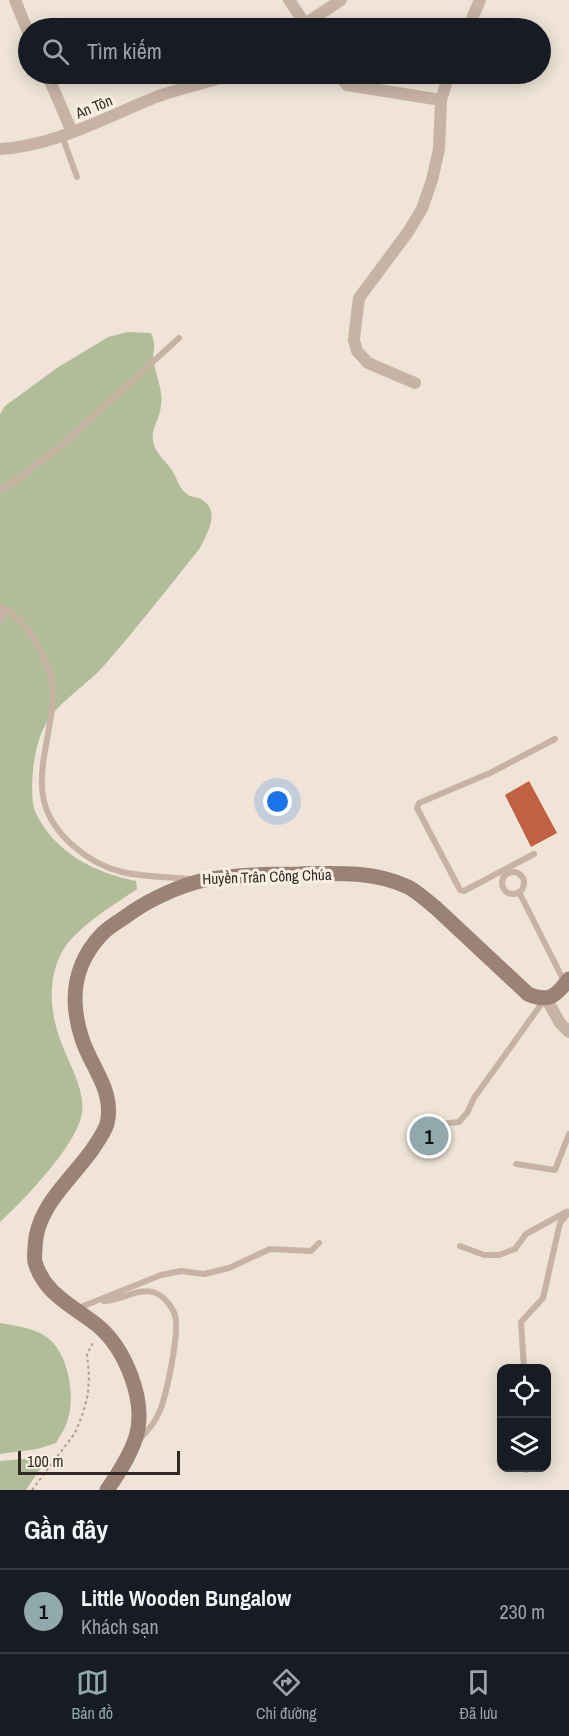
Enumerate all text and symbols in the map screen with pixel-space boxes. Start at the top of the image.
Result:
search box [18,18,551,84]
icon: search [39,35,72,68]
text: Tìm kiếm [87,36,162,66]
street label: An Tôn [71,90,115,124]
your location [263,787,292,816]
street label: Huyền Trân Công Chúa [202,864,332,889]
pin: 1 [410,1114,448,1158]
map controls [497,1364,551,1472]
button: locate [497,1364,551,1418]
button: layers [497,1418,551,1472]
scale bar [18,1448,180,1476]
text: 100 m [27,1450,63,1472]
text: Gần đây [24,1512,108,1547]
text: Little Wooden Bungalow [81,1583,291,1613]
text: 1 [39,1598,48,1625]
text: 230 m [499,1598,545,1625]
text: Khách sạn [81,1613,159,1640]
tab: Bản đồ [71,1666,113,1724]
tab: Chỉ đường [256,1666,317,1724]
tab: Đã lưu [460,1666,497,1724]

